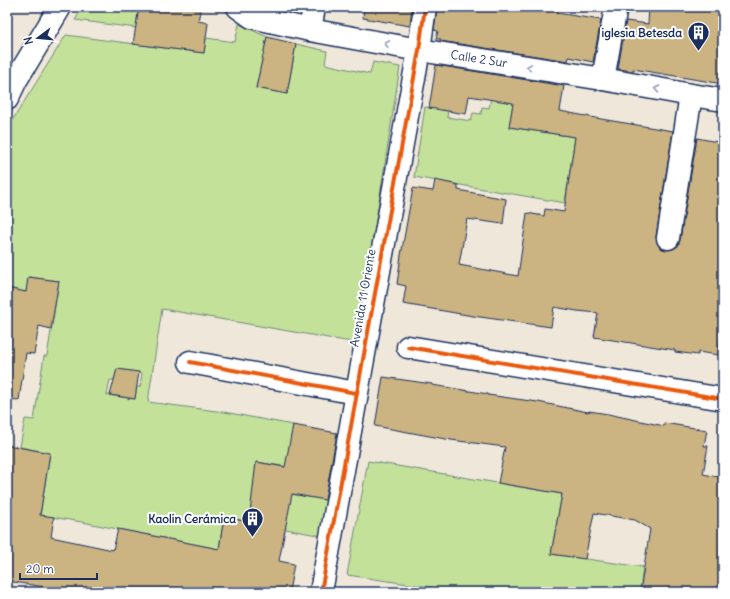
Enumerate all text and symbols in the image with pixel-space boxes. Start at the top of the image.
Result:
north arrow [18,18,58,58]
building icon: iglesia Betesda [685,20,711,53]
place label: iglesia Betesda [602,25,682,41]
text: N [21,35,36,46]
one-way arrow [384,40,390,49]
street label: Calle 2 Sur [450,47,509,70]
one-way arrow [526,63,532,72]
one-way arrow [654,85,660,94]
street label: Avenida 11 Oriente [347,248,379,348]
building icon: Kaolin Cerámica [239,506,265,539]
place label: Kaolin Cerámica [148,511,236,526]
scale bar [20,555,97,581]
text: 20 m [26,561,54,576]

